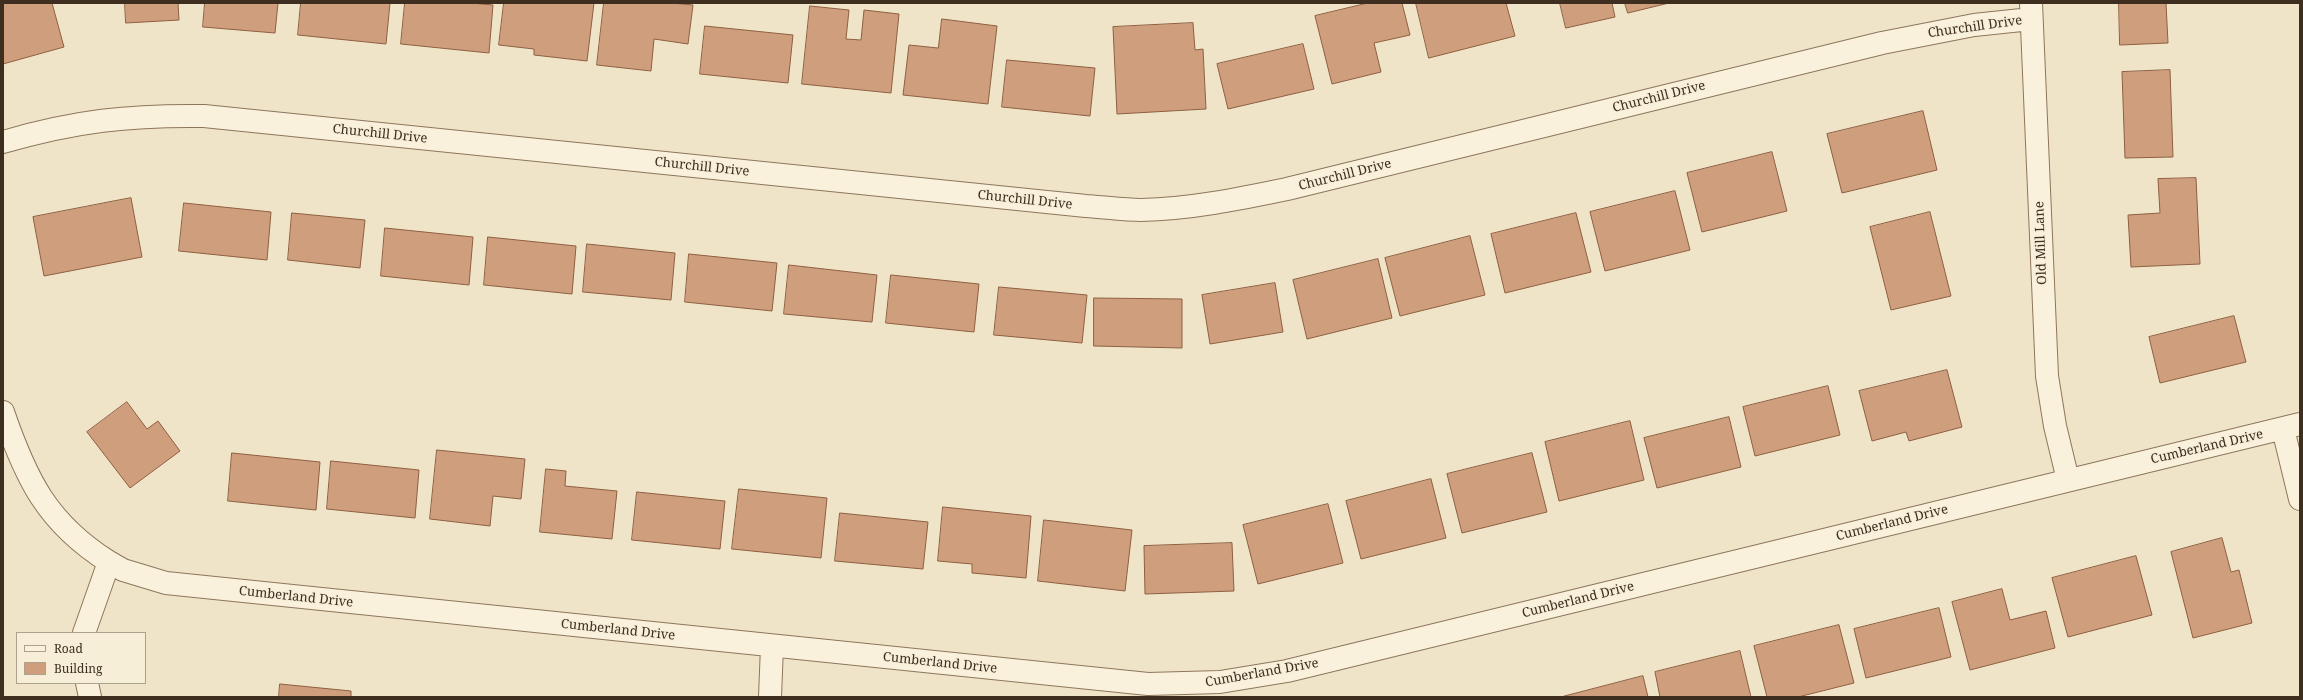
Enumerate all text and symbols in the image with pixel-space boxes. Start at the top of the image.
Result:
street label: Churchill Drive [1927,13,2023,41]
street label: Churchill Drive [1611,78,1707,116]
street label: Churchill Drive [332,121,428,147]
street label: Churchill Drive [654,154,750,180]
street label: Churchill Drive [1297,156,1393,194]
street label: Churchill Drive [977,187,1073,213]
street label: Old Mill Lane [2032,201,2050,285]
street label: Cumberland Drive [2149,426,2265,468]
street label: Cumberland Drive [1834,502,1950,544]
street label: Cumberland Drive [1520,579,1636,621]
street label: Cumberland Drive [238,583,354,611]
street label: Cumberland Drive [560,616,676,644]
legend [16,632,146,684]
text: Road [54,640,83,657]
street label: Cumberland Drive [882,649,998,677]
street label: Cumberland Drive [1204,655,1320,691]
text: Building [54,660,102,677]

